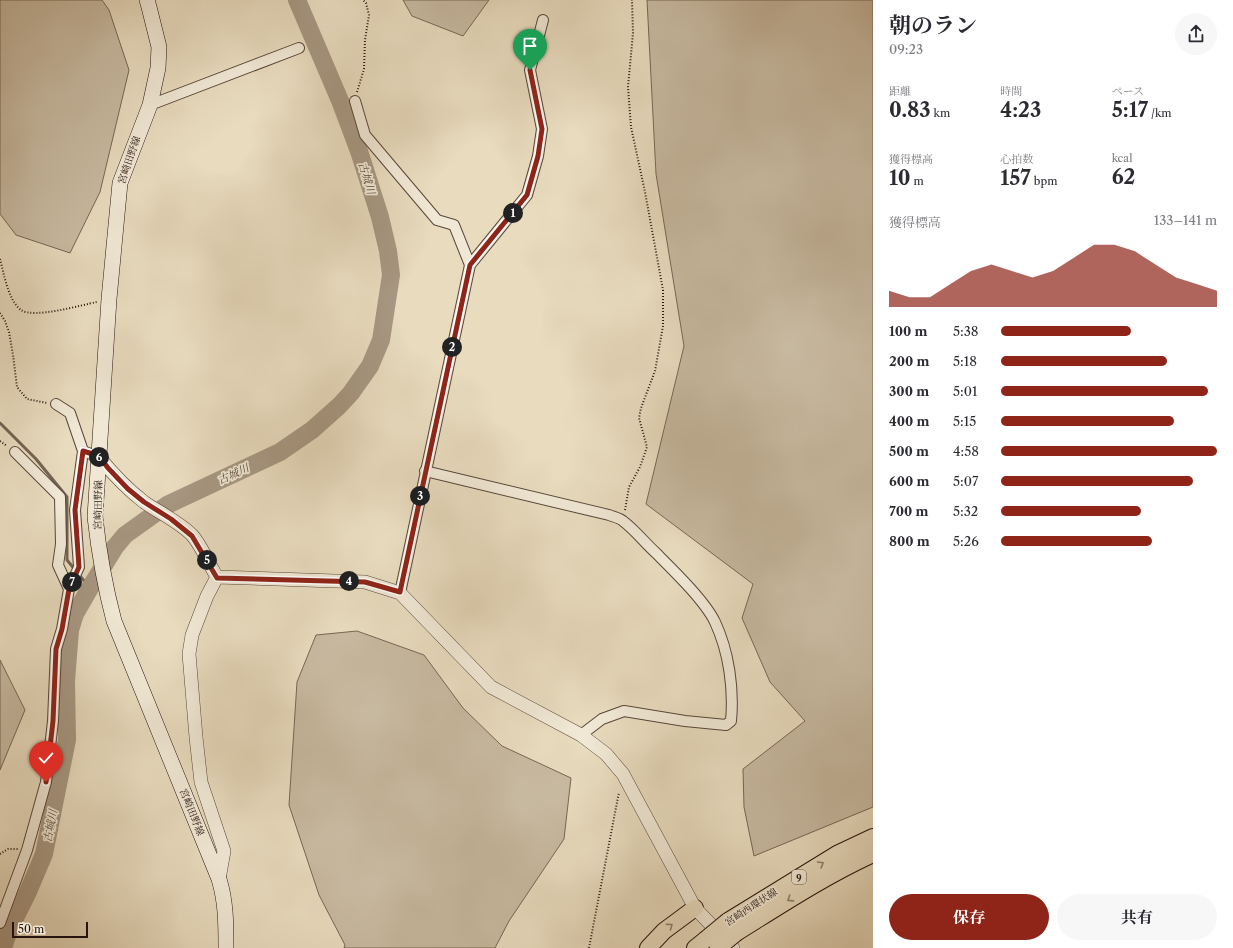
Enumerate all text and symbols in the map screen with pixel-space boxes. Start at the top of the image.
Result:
text: 朝のラン [889,12,977,39]
button: share [1175,13,1217,55]
pin [513,29,547,70]
icon: arrive [519,35,541,57]
text: 09:23 [889,41,923,57]
text: 距離 [889,84,911,98]
text: 時間 [1000,84,1022,98]
text: ペース [1112,84,1144,98]
text: 0.83 [889,98,931,122]
text: 4:23 [1000,98,1041,122]
text: 5:17 [1112,98,1148,122]
text: km [931,106,950,120]
text: /km [1148,106,1172,120]
street label: 宮崎田野線 [115,134,143,186]
text: kcal [1112,151,1132,165]
text: 獲得標高 [889,152,933,166]
text: 心拍数 [1000,152,1033,166]
water label: 古城川 [356,160,379,197]
text: 62 [1112,165,1135,189]
text: 10 [889,166,911,190]
text: 157 [1000,166,1031,190]
text: m [911,174,924,188]
text: bpm [1031,174,1057,188]
pin: 1 [503,203,523,223]
text: 1 [511,206,515,220]
text: 133–141 m [1154,212,1217,228]
text: 獲得標高 [889,214,941,230]
text: 100 m [889,323,928,339]
text: 5:38 [953,323,979,339]
pin: 2 [442,337,462,357]
text: 2 [449,340,455,354]
text: 200 m [889,353,929,369]
text: 5:18 [953,353,977,369]
text: 300 m [889,383,929,399]
text: 5:01 [953,383,977,399]
text: 400 m [889,413,929,429]
text: 5:15 [953,413,976,429]
text: 500 m [889,443,929,459]
text: 4:58 [953,443,979,459]
pin: 6 [89,447,109,467]
text: 6 [96,450,102,464]
water label: 古城川 [215,460,252,487]
text: 600 m [889,473,930,489]
text: 5:07 [953,473,978,489]
street label: 宮崎田野線 [91,480,105,530]
pin: 3 [410,486,430,506]
text: 3 [417,489,423,503]
text: 700 m [889,503,929,519]
text: 5:32 [953,503,978,519]
text: 800 m [889,533,930,549]
text: 5:26 [953,533,979,549]
pin: 5 [197,550,217,570]
text: 5 [204,553,210,567]
pin: 4 [339,571,359,591]
pin: 7 [62,572,82,592]
text: 4 [346,574,352,588]
text: 7 [69,575,75,589]
pin [29,741,63,782]
icon: check [35,747,57,769]
street label: 宮崎田野線 [177,786,207,838]
water label: 古城川 [40,807,60,844]
one-way arrow [817,862,824,869]
road number: 9 [792,870,806,884]
street label: 宮崎西環状線 [722,885,780,929]
one-way arrow [787,894,794,901]
button: 保存 [889,894,1049,940]
button: 共有 [1057,894,1217,940]
scale bar [12,920,88,939]
text: 50 m [18,922,44,936]
one-way arrow [665,924,672,931]

